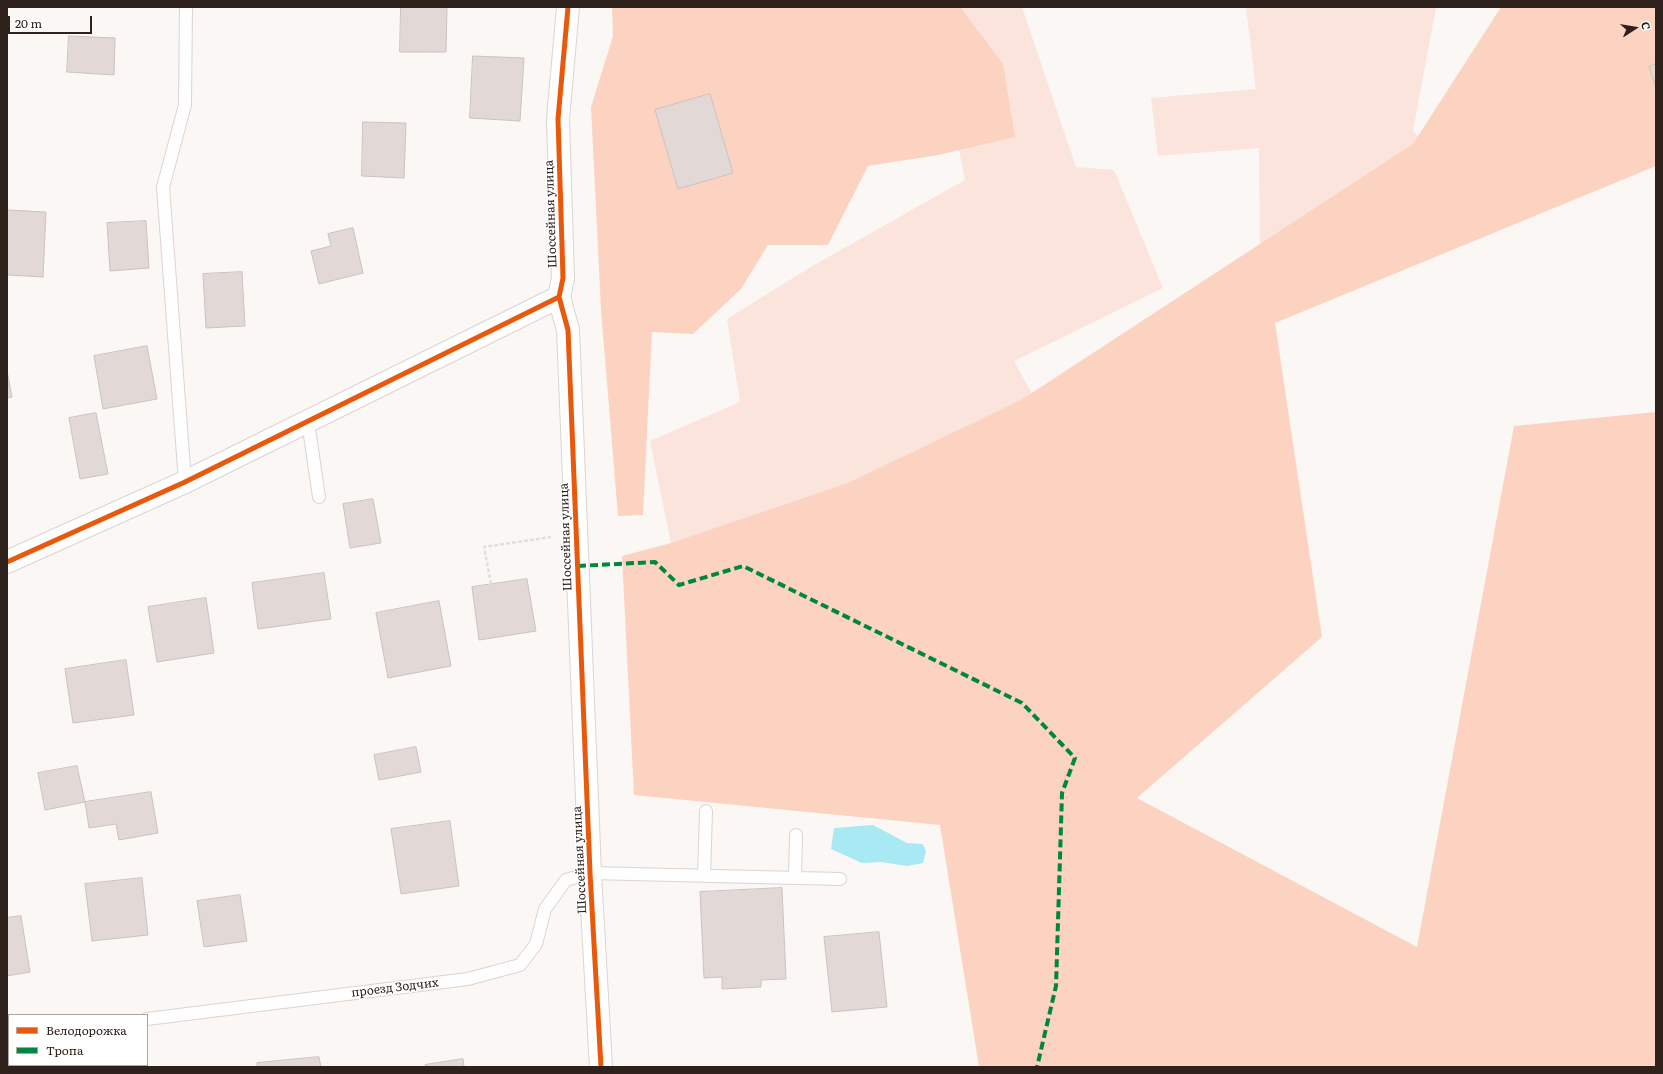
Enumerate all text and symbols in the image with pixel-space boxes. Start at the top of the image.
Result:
scale bar [10,8,94,34]
north arrow [1615,8,1655,48]
text: 20 m [15,14,42,32]
text: С [1638,20,1655,31]
street label: Шоссейная улица [542,160,560,268]
street label: Шоссейная улица [557,483,575,591]
street label: Шоссейная улица [570,806,590,914]
street label: проезд Зодчих [350,975,440,1001]
legend [8,1014,148,1066]
text: Велодорожка [46,1021,127,1039]
text: Тропа [46,1041,83,1059]

